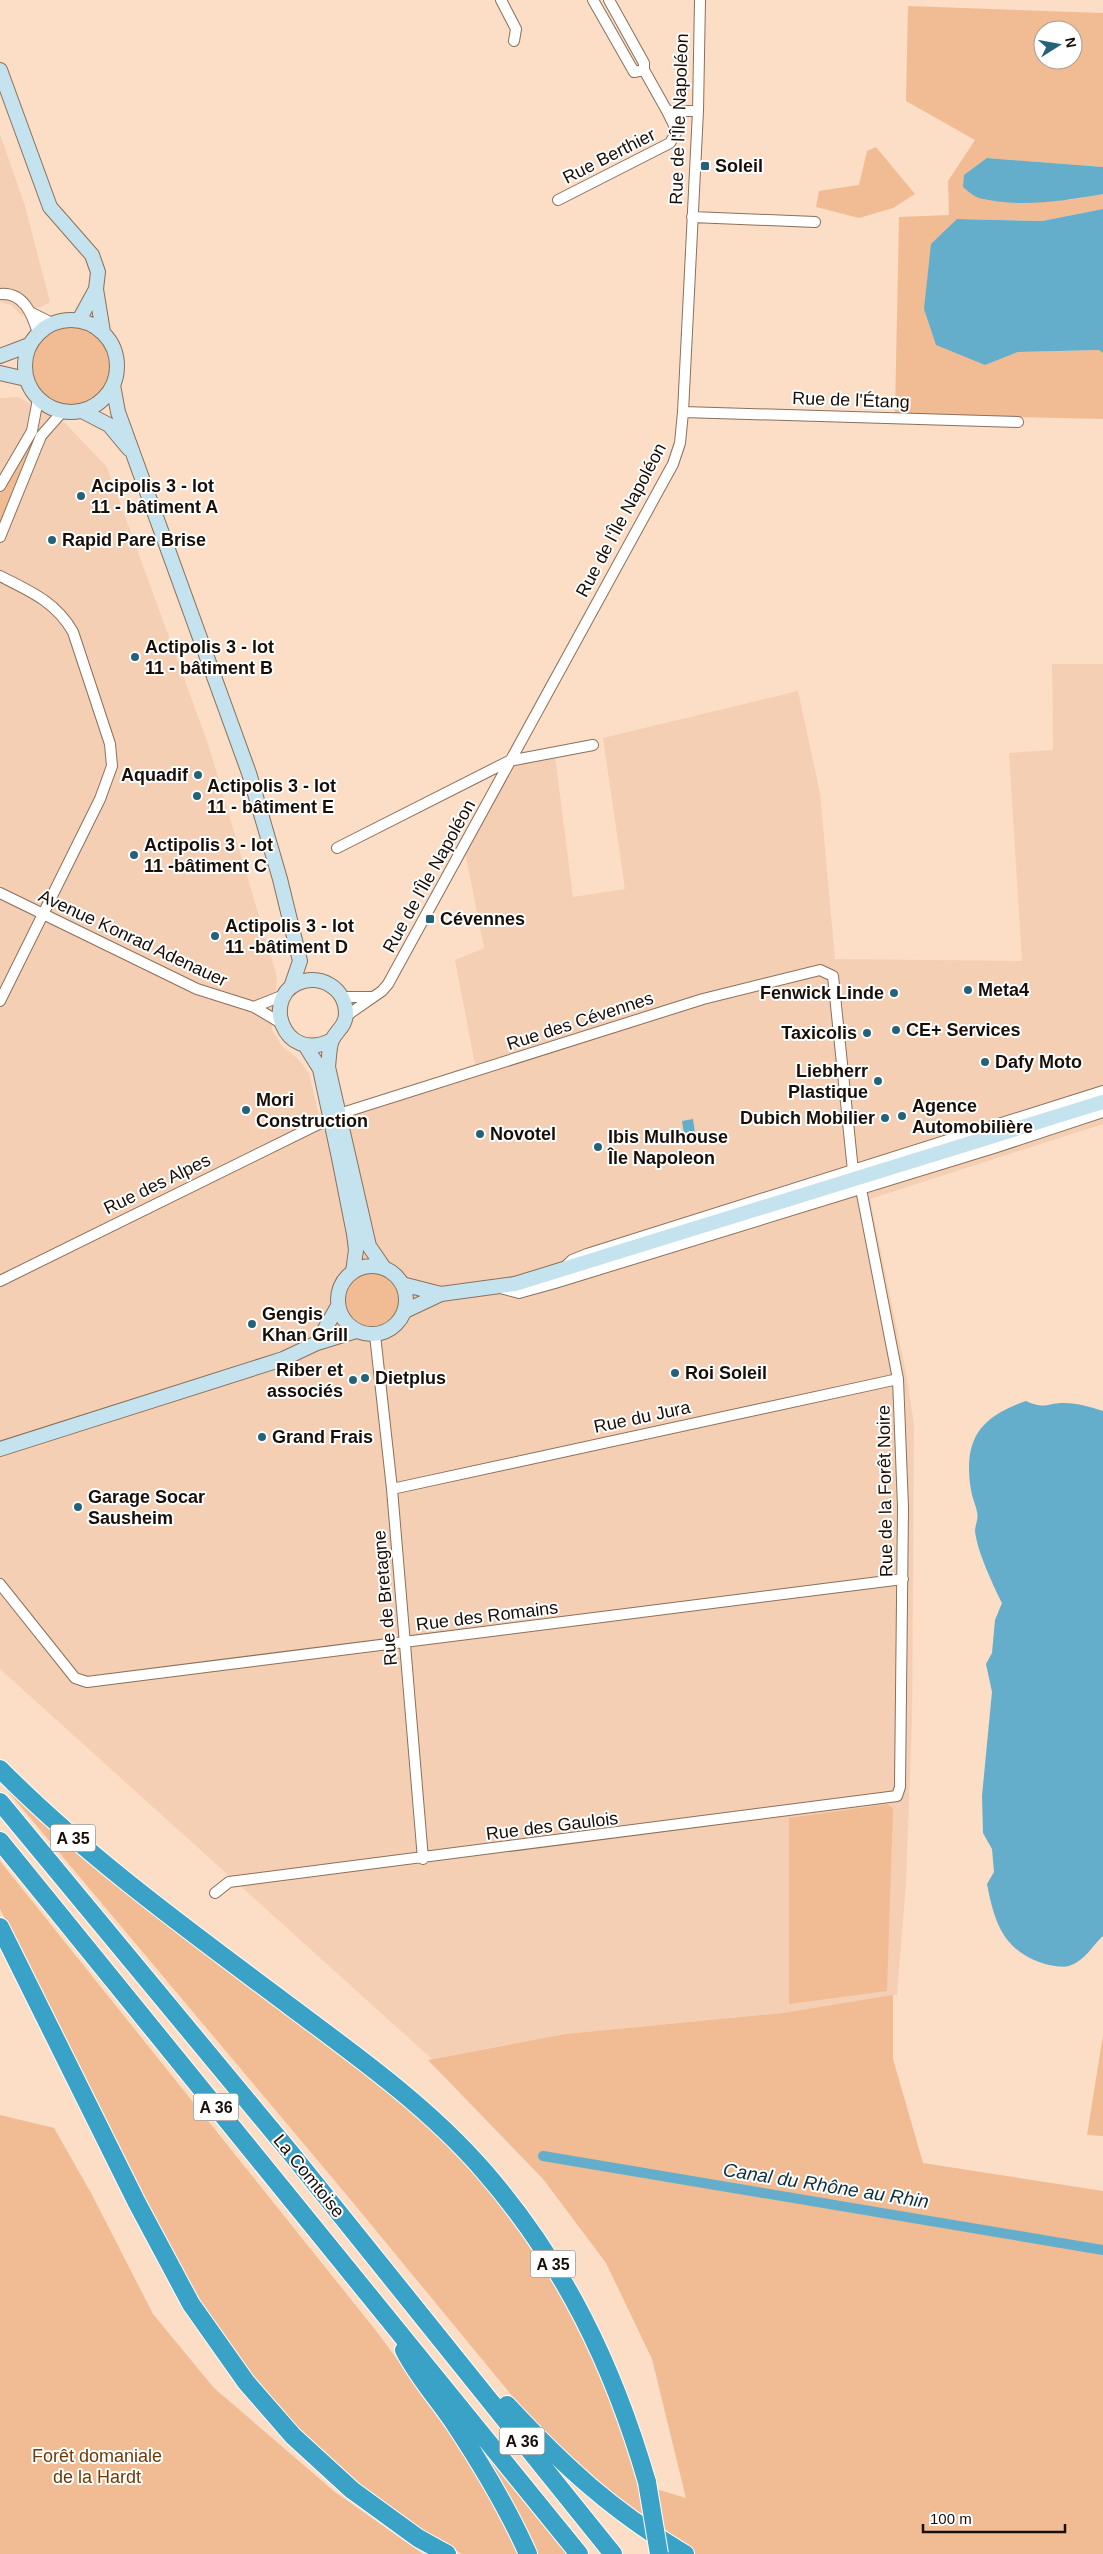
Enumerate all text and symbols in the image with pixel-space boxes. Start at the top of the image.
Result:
north arrow [1033,20,1083,70]
street label: Rue de l'Île Napoléon [666,33,692,205]
text: N [1062,36,1080,49]
street label: Rue Berthier [559,124,659,188]
place label: Soleil [715,156,763,176]
marker: Soleil [699,160,711,172]
street label: Rue de l'Étang [792,388,910,412]
street label: Rue de l'Île Napoléon [572,440,670,600]
place label: Acipolis 3 - lot 11 - bâtiment A [91,476,218,517]
marker: Acipolis 3 - lot 11 - bâtiment A [75,490,87,502]
place label: Rapid Pare Brise [62,530,206,550]
marker: Rapid Pare Brise [46,534,58,546]
place label: Actipolis 3 - lot 11 - bâtiment B [145,637,274,678]
marker: Actipolis 3 - lot 11 - bâtiment B [129,651,141,663]
place label: Aquadif [121,765,189,785]
marker: Aquadif [192,769,204,781]
place label: Actipolis 3 - lot 11 - bâtiment E [207,776,336,817]
marker: Actipolis 3 - lot 11 - bâtiment E [191,790,203,802]
street label: Rue de l'Île Napoléon [379,796,479,956]
place label: Actipolis 3 - lot 11 -bâtiment C [144,835,273,876]
marker: Actipolis 3 - lot 11 -bâtiment C [128,849,140,861]
street label: Avenue Konrad Adenauer [35,885,231,991]
place label: Cévennes [440,909,525,929]
marker: Cévennes [424,913,436,925]
place label: Actipolis 3 - lot 11 -bâtiment D [225,916,354,957]
marker: Actipolis 3 - lot 11 -bâtiment D [209,930,221,942]
place label: Meta4 [978,980,1029,1000]
place label: Fenwick Linde [760,983,884,1003]
marker: Meta4 [962,984,974,996]
marker: Fenwick Linde [888,987,900,999]
street label: Rue des Cévennes [504,988,656,1054]
place label: CE+ Services [906,1020,1021,1040]
place label: Taxicolis [781,1023,857,1043]
marker: CE+ Services [890,1024,902,1036]
marker: Taxicolis [861,1027,873,1039]
place label: Dafy Moto [995,1052,1082,1072]
marker: Dafy Moto [979,1056,991,1068]
place label: Liebherr Plastique [788,1061,868,1102]
marker: Liebherr Plastique [872,1075,884,1087]
place label: Mori Construction [256,1090,368,1131]
place label: Agence Automobilière [912,1096,1033,1137]
marker: Mori Construction [240,1104,252,1116]
place label: Dubich Mobilier [740,1108,875,1128]
marker: Agence Automobilière [896,1110,908,1122]
marker: Dubich Mobilier [879,1112,891,1124]
place label: Novotel [490,1124,556,1144]
place label: Ibis Mulhouse Île Napoleon [607,1127,728,1168]
marker: Novotel [474,1128,486,1140]
marker: Ibis Mulhouse Île Napoleon [592,1141,604,1153]
street label: Rue des Alpes [100,1150,214,1218]
place label: Gengis Khan Grill [262,1304,348,1345]
marker: Gengis Khan Grill [246,1318,258,1330]
place label: Riber et associés [267,1360,343,1401]
place label: Roi Soleil [685,1363,767,1383]
marker: Roi Soleil [669,1367,681,1379]
place label: Dietplus [375,1368,446,1388]
marker: Dietplus [359,1372,371,1384]
marker: Riber et associés [347,1374,359,1386]
street label: Rue du Jura [592,1397,693,1437]
street label: Rue de la Forêt Noire [873,1405,897,1577]
place label: Grand Frais [272,1427,373,1447]
marker: Grand Frais [256,1431,268,1443]
place label: Garage Socar Sausheim [88,1487,205,1528]
marker: Garage Socar Sausheim [72,1501,84,1513]
street label: Rue de Bretagne [369,1529,401,1667]
street label: Rue des Romains [415,1597,559,1635]
street label: Rue des Gaulois [485,1808,619,1844]
road number: A 35 [50,1825,96,1852]
road number: A 36 [194,2094,238,2120]
street label: La Comtoise [269,2130,349,2222]
water label: Canal du Rhône au Rhin [722,2159,930,2212]
road number: A 35 [530,2250,576,2278]
road number: A 36 [500,2428,544,2454]
park label: Forêt domaniale de la Hardt [32,2446,162,2487]
scale bar [923,2502,1066,2534]
text: 100 m [930,2510,972,2527]

